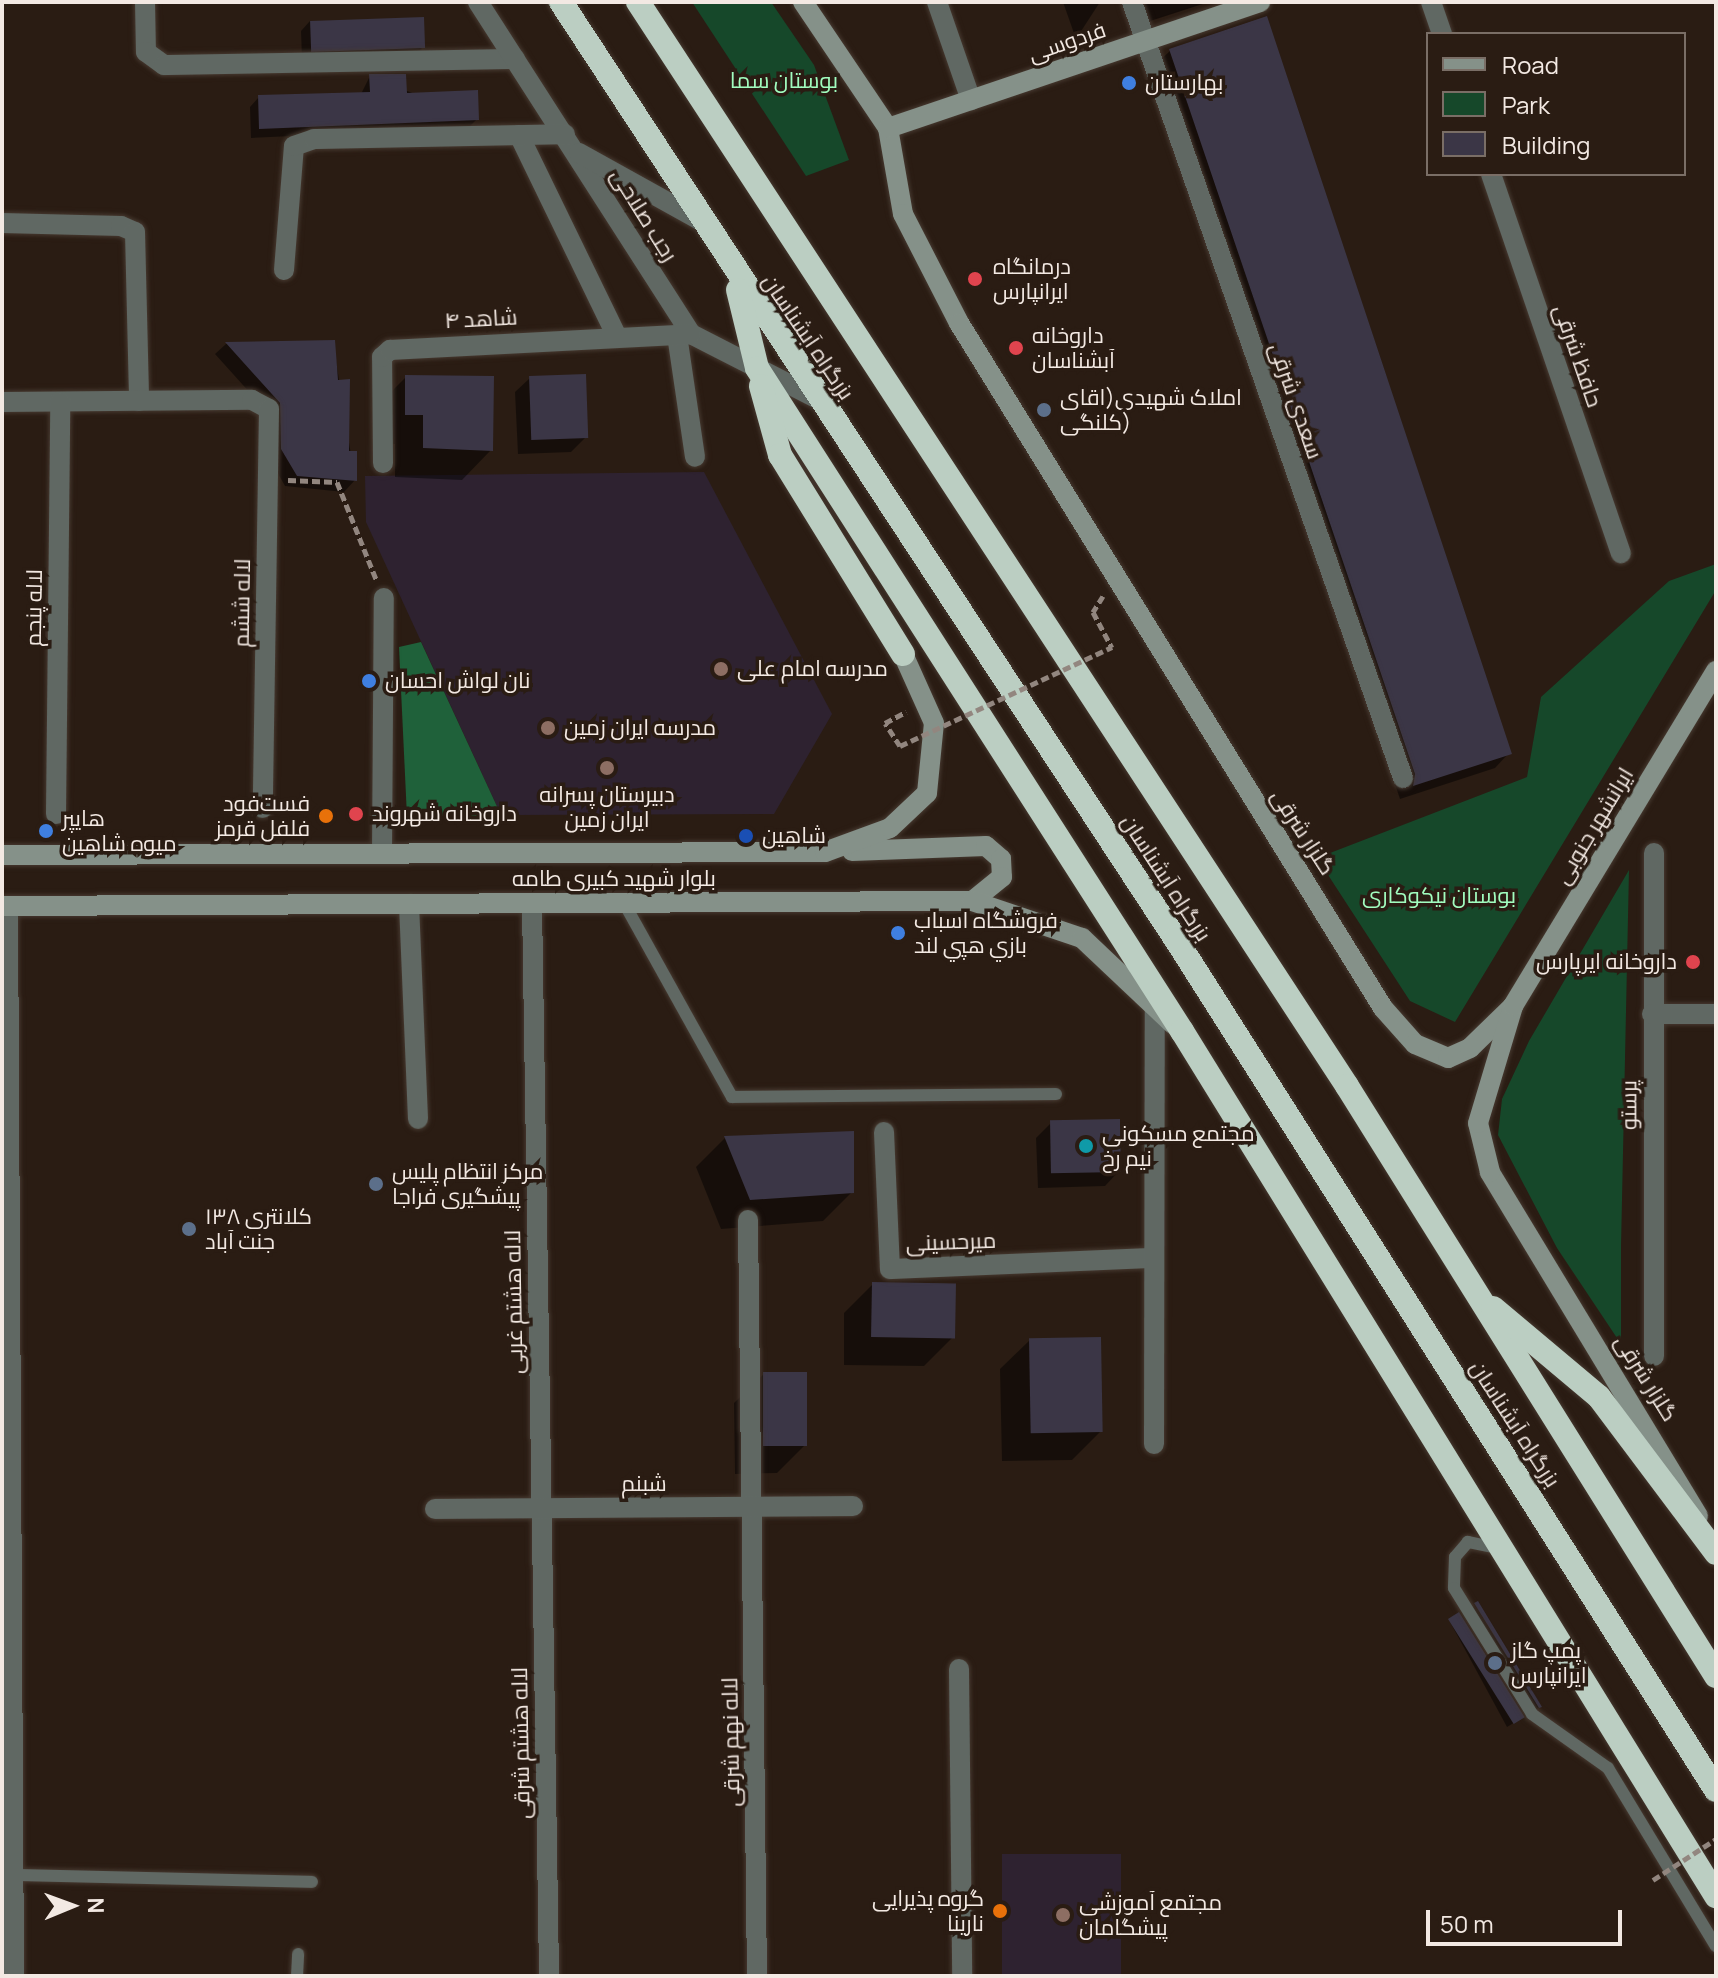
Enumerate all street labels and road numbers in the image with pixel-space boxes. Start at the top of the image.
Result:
street label: فردوسی [1025,16,1109,68]
street label: رجب صلاحی [605,164,683,266]
street label: بزرگراه آبشناسان [756,269,860,405]
street label: حافظ شرقی [1548,301,1608,411]
street label: شاهد ۴ [444,304,518,334]
street label: سعدی شرقی [1264,340,1328,462]
street label: لاله ششم [228,558,256,648]
street label: لاله پنجم [20,569,48,647]
street label: ایرانشهر جنوبی [1549,763,1639,889]
street label: گلزار شرقی [1265,784,1341,880]
street label: بزرگراه آبشناسان [1115,810,1217,946]
street label: بلوار شهید کبیری طامه [512,866,716,892]
street label: پرستو [1616,1080,1642,1130]
street label: میرحسینی [905,1227,997,1257]
street label: لاله هشتم غربی [500,1230,528,1374]
street label: گلزار شرقی [1609,1330,1683,1426]
street label: بزرگراه آبشناسان [1464,1356,1566,1492]
street label: شبنم [621,1471,667,1497]
street label: لاله هشتم شرقی [506,1667,536,1819]
street label: لاله نهم شرقی [717,1677,745,1807]

